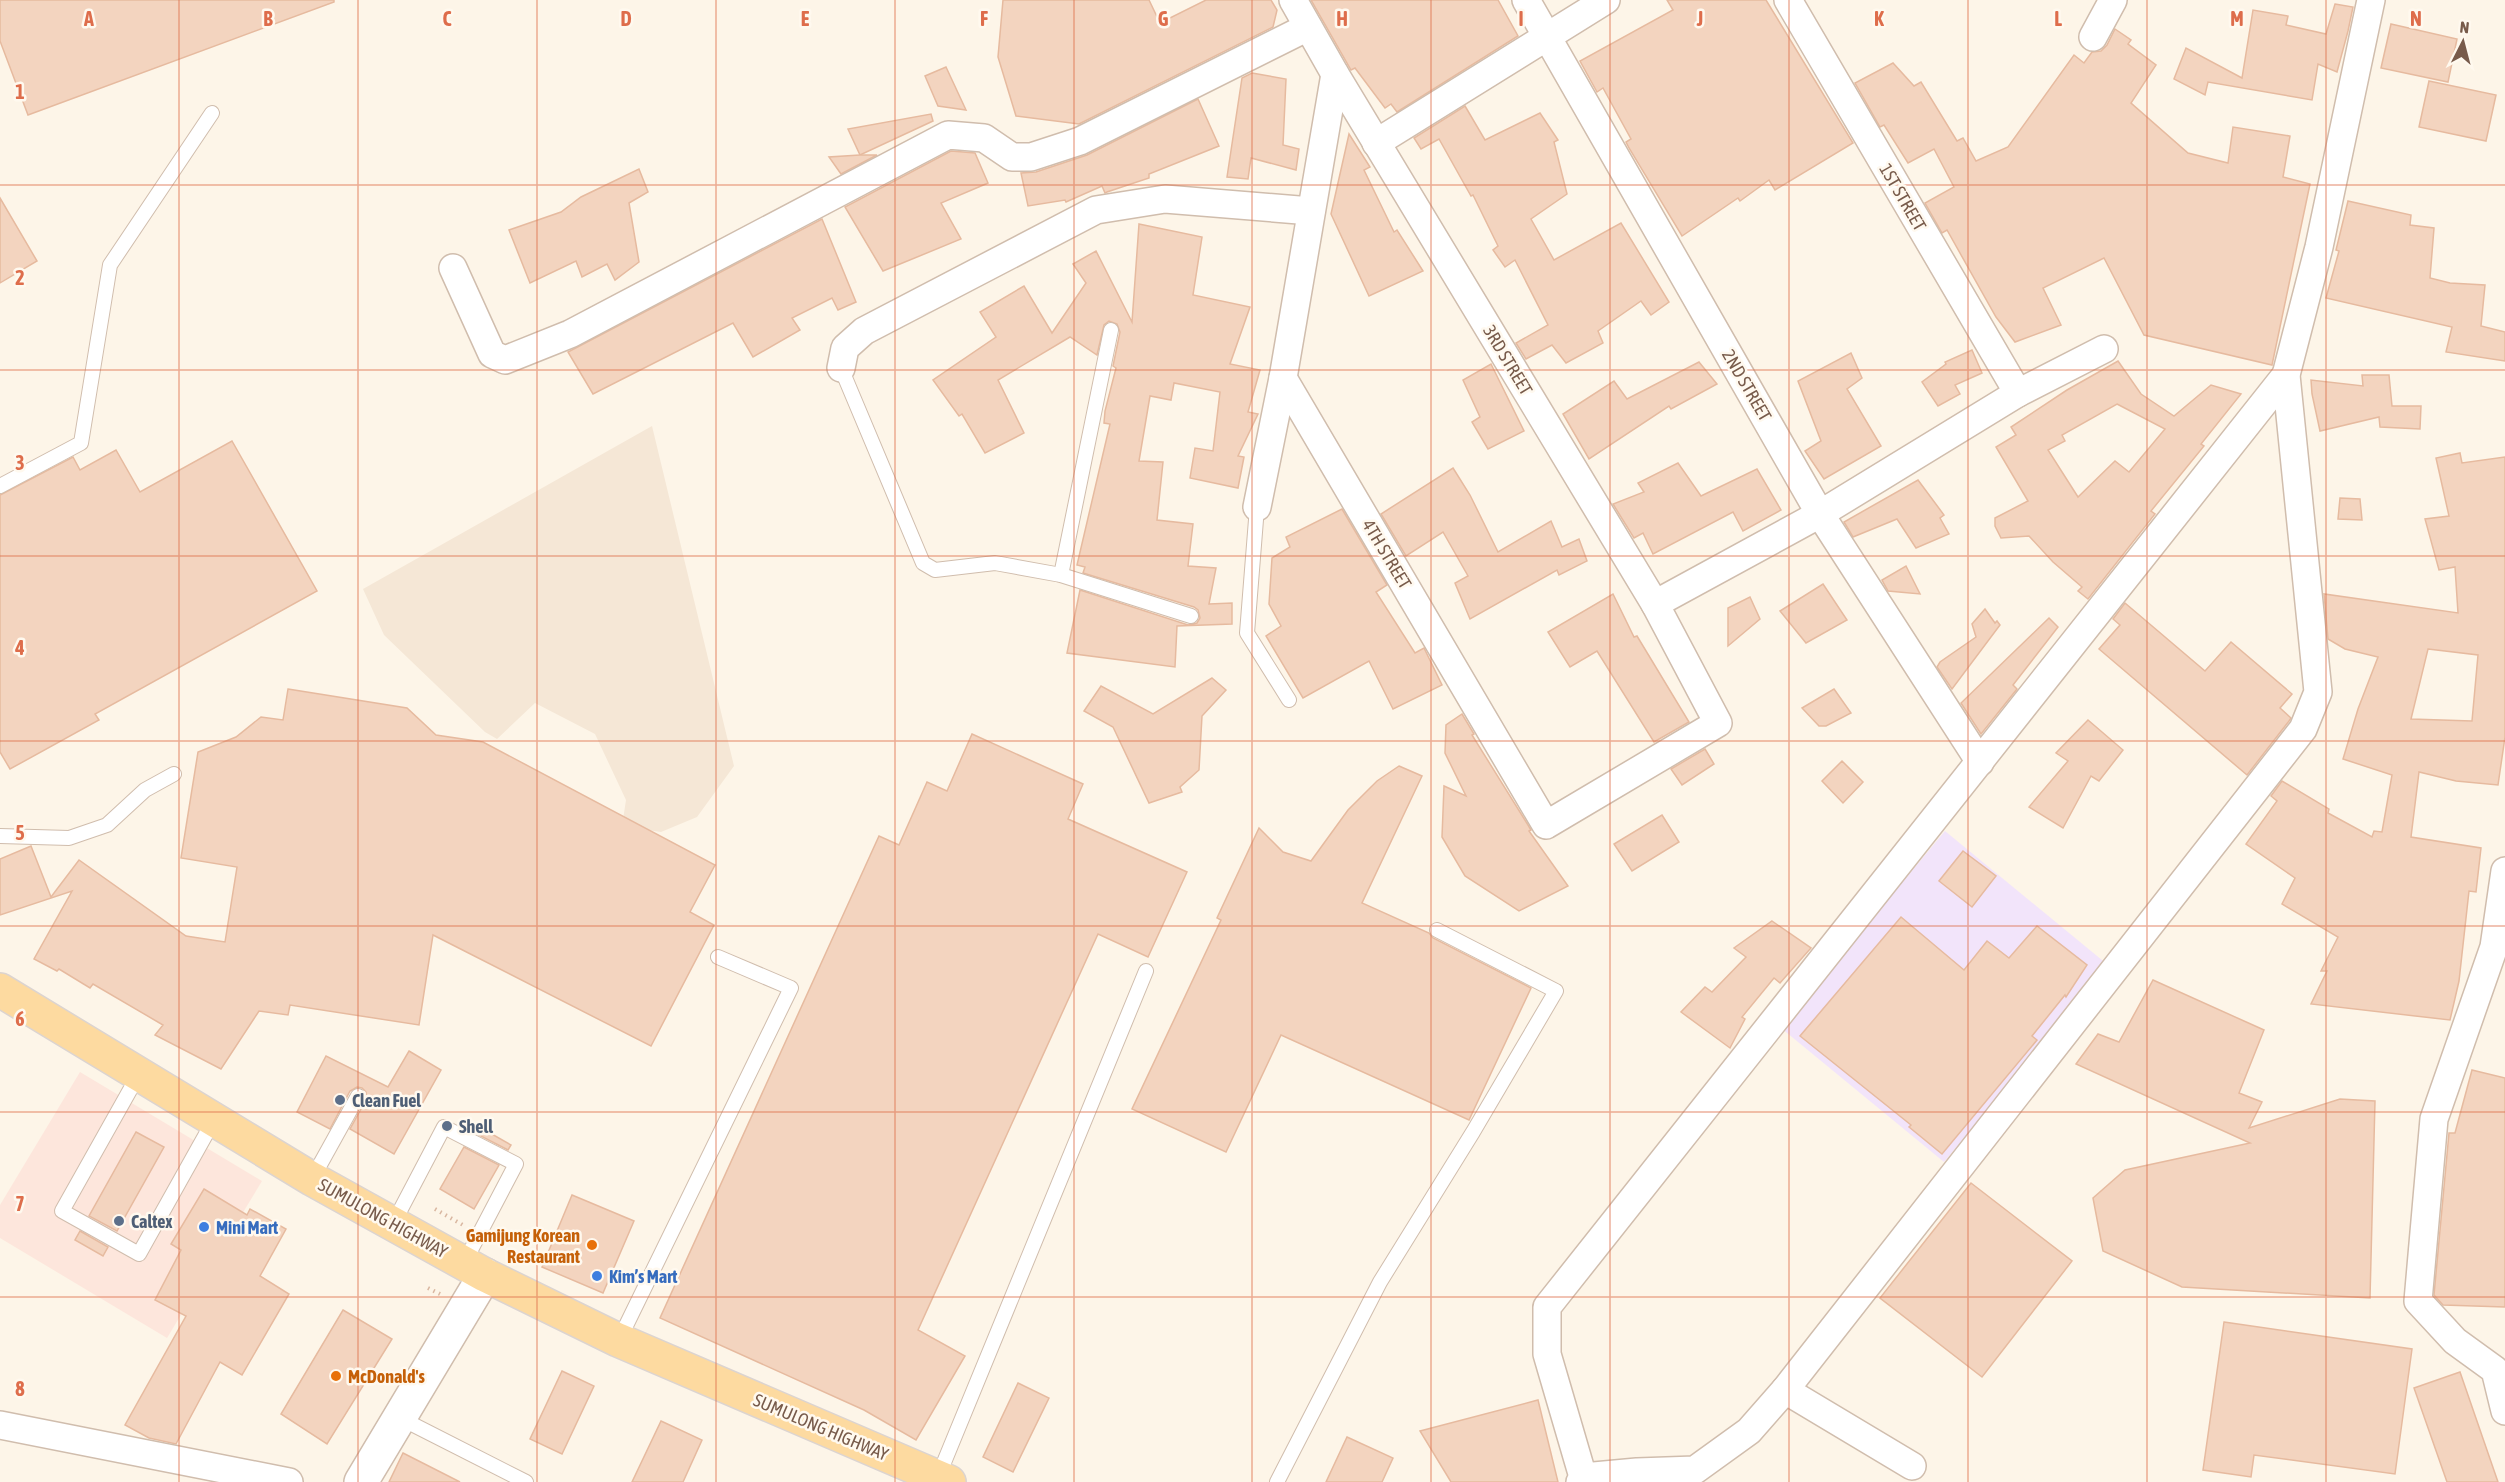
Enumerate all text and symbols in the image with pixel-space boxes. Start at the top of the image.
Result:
text: A [83,7,94,30]
text: B [263,7,273,30]
text: C [443,7,452,30]
text: D [620,7,632,30]
text: E [801,7,810,30]
text: F [980,7,988,30]
text: G [1158,7,1169,30]
text: H [1336,7,1348,30]
text: I [1518,7,1524,30]
text: J [1696,7,1703,30]
text: K [1874,7,1884,30]
text: L [2054,7,2062,30]
text: M [2230,7,2244,30]
text: N [2410,7,2422,30]
north arrow [2433,12,2493,72]
text: N [2459,18,2470,37]
text: 1 [15,80,25,103]
street label: 1ST STREET [1875,160,1931,234]
text: 2 [15,266,25,289]
street label: 3RD STREET [1479,321,1537,399]
street label: 2ND STREET [1718,345,1776,425]
text: 3 [15,451,25,474]
street label: 4TH STREET [1358,516,1416,592]
text: 4 [14,636,25,659]
text: 5 [15,821,25,844]
text: 6 [15,1007,25,1030]
place label: Clean Fuel [352,1090,421,1111]
marker: Clean Fuel [333,1093,347,1107]
place label: Shell [459,1116,493,1137]
marker: Shell [440,1119,454,1133]
street label: SUMULONG HIGHWAY [315,1174,451,1262]
text: 7 [15,1192,25,1215]
place label: Caltex [131,1211,173,1232]
marker: Caltex [112,1214,126,1228]
place label: Mini Mart [216,1217,279,1238]
marker: Mini Mart [197,1220,211,1234]
place label: Gamijung Korean Restaurant [466,1225,581,1267]
marker: Gamijung Korean Restaurant [585,1238,599,1252]
place label: Kim’s Mart [609,1266,678,1287]
marker: Kim’s Mart [590,1269,604,1283]
place label: McDonald's [348,1366,425,1387]
marker: McDonald's [329,1369,343,1383]
text: 8 [15,1377,25,1400]
street label: SUMULONG HIGHWAY [750,1389,892,1465]

